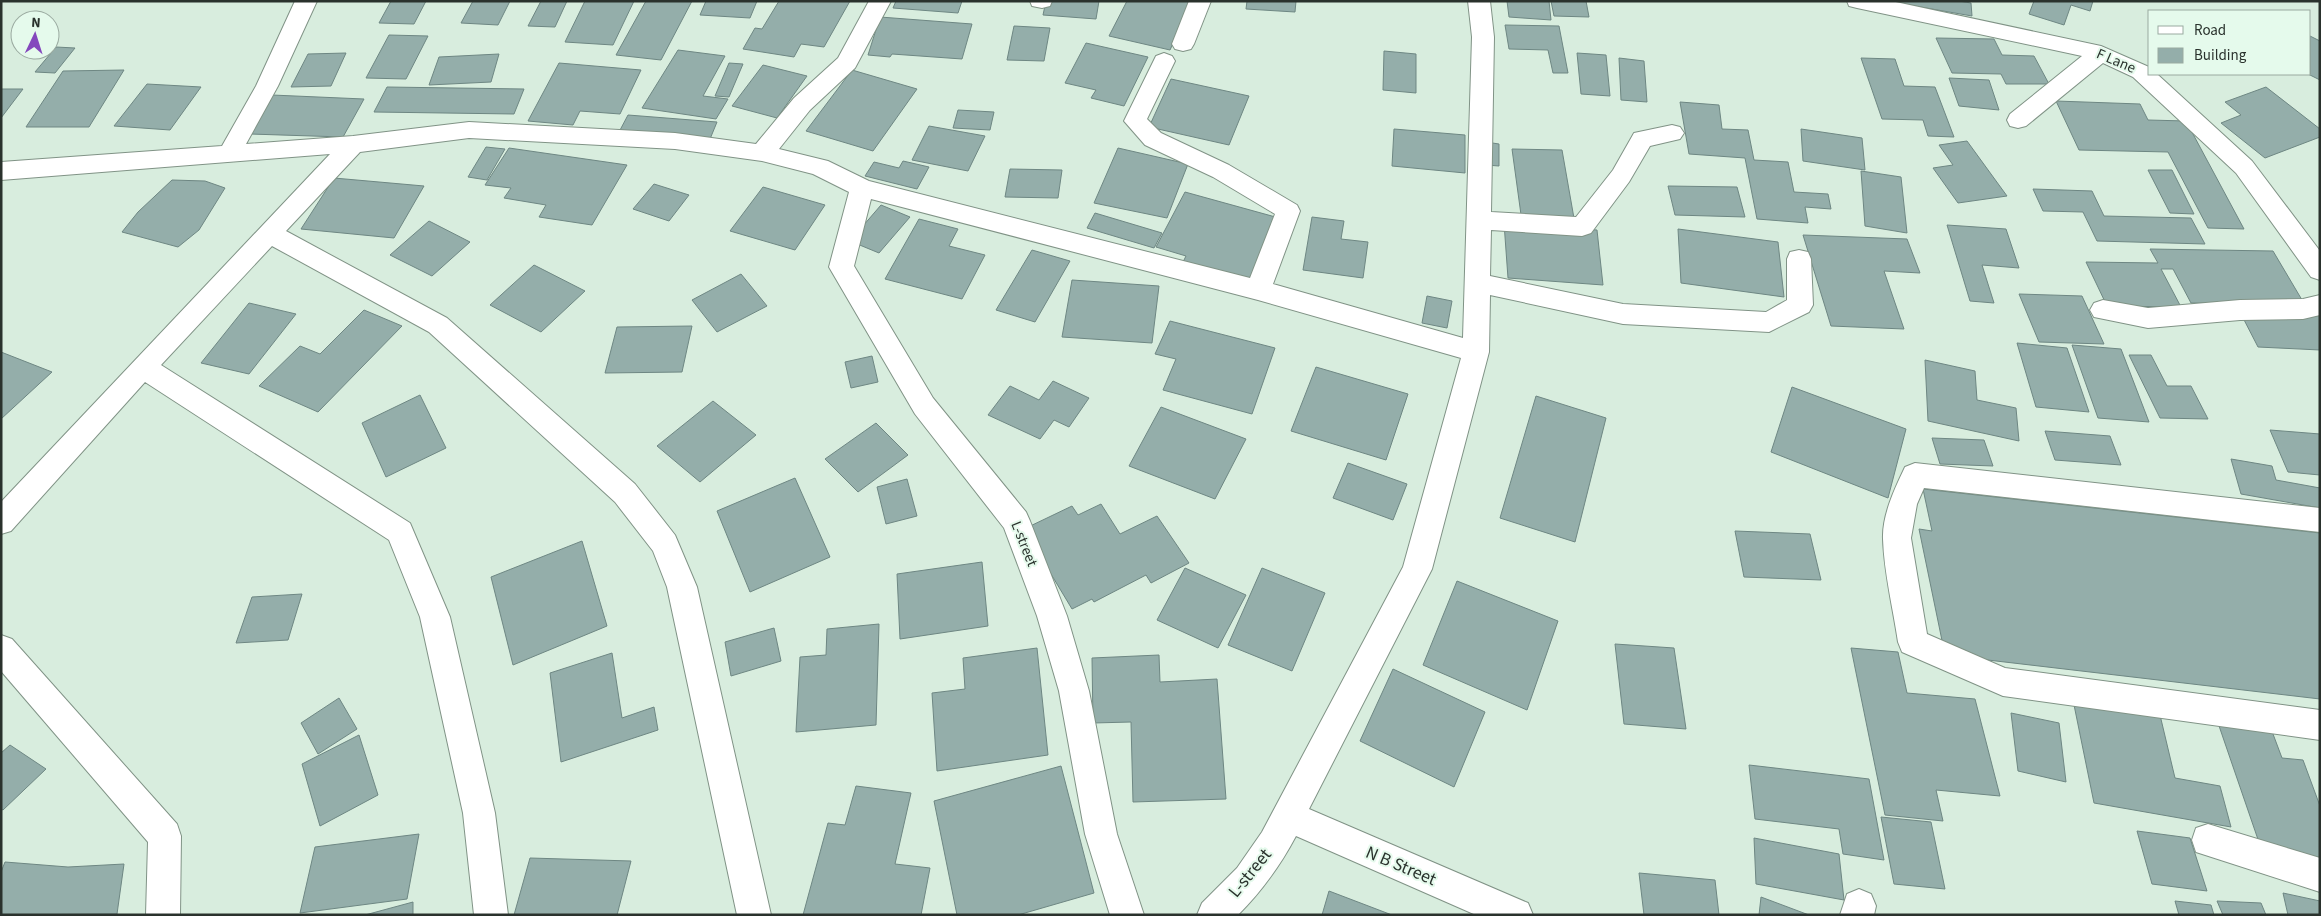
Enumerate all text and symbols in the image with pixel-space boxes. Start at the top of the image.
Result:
north arrow [10,10,60,60]
legend [2148,10,2311,75]
text: N [30,13,41,33]
text: Road [2194,20,2226,41]
street label: F Lane [2093,43,2139,79]
text: Building [2194,45,2247,66]
street label: L-street [1005,518,1043,570]
street label: N B Street [1362,840,1440,892]
street label: L-street [1223,843,1277,903]

